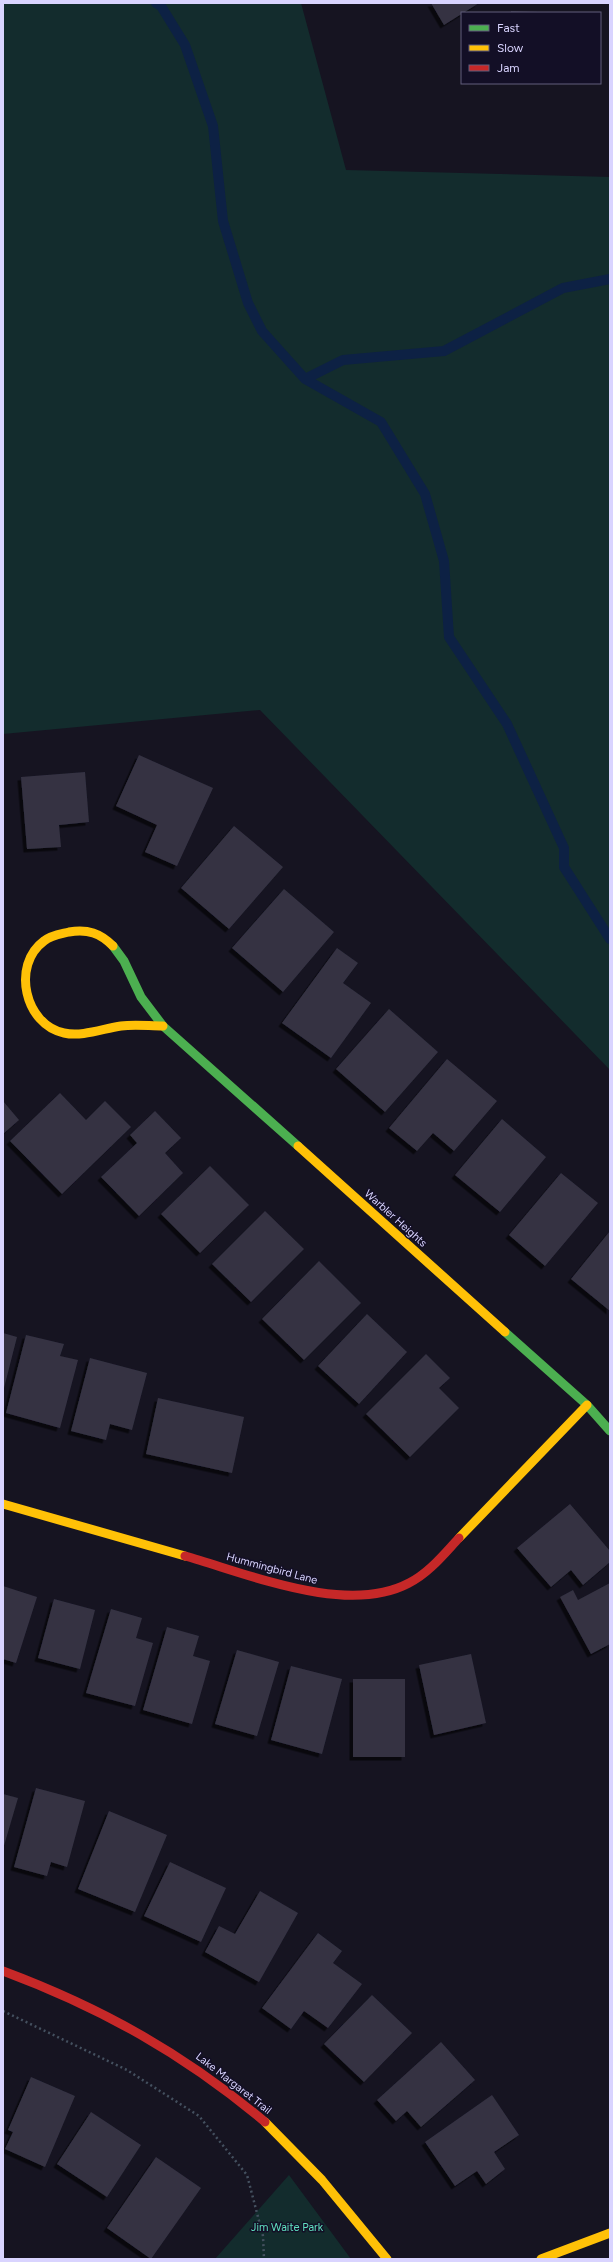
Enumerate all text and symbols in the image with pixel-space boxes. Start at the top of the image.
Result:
legend [461,12,601,84]
text: Fast [497,21,520,35]
text: Slow [497,41,524,55]
text: Jam [497,61,520,75]
street label: Warbler Heights [362,1187,430,1250]
street label: Hummingbird Lane [225,1550,319,1587]
street label: Lake Margaret Trail [193,2050,274,2117]
park label: Jim Waite Park [251,2221,324,2234]

